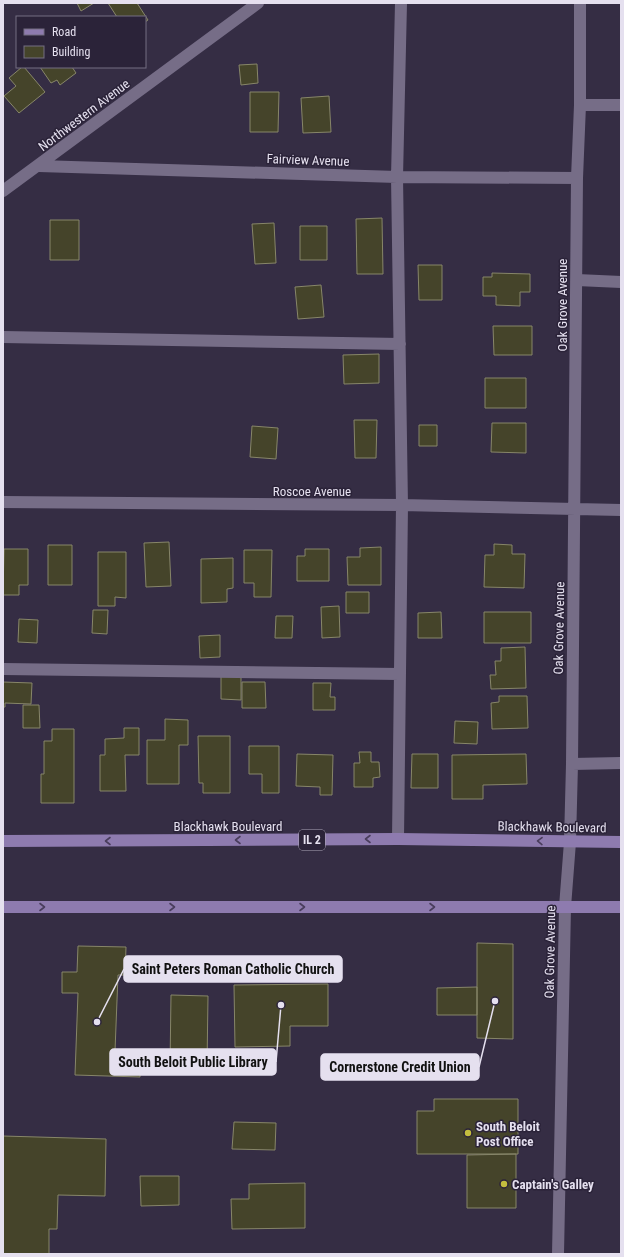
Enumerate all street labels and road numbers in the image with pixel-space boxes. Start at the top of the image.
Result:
street label: Northwestern Avenue [36,76,132,154]
street label: Fairview Avenue [266,151,350,169]
street label: Oak Grove Avenue [555,259,570,351]
street label: Roscoe Avenue [273,484,351,499]
street label: Oak Grove Avenue [551,581,567,675]
street label: Blackhawk Boulevard [174,819,282,834]
street label: Blackhawk Boulevard [497,819,607,835]
road number: IL 2 [299,830,325,850]
street label: Oak Grove Avenue [542,905,558,999]

